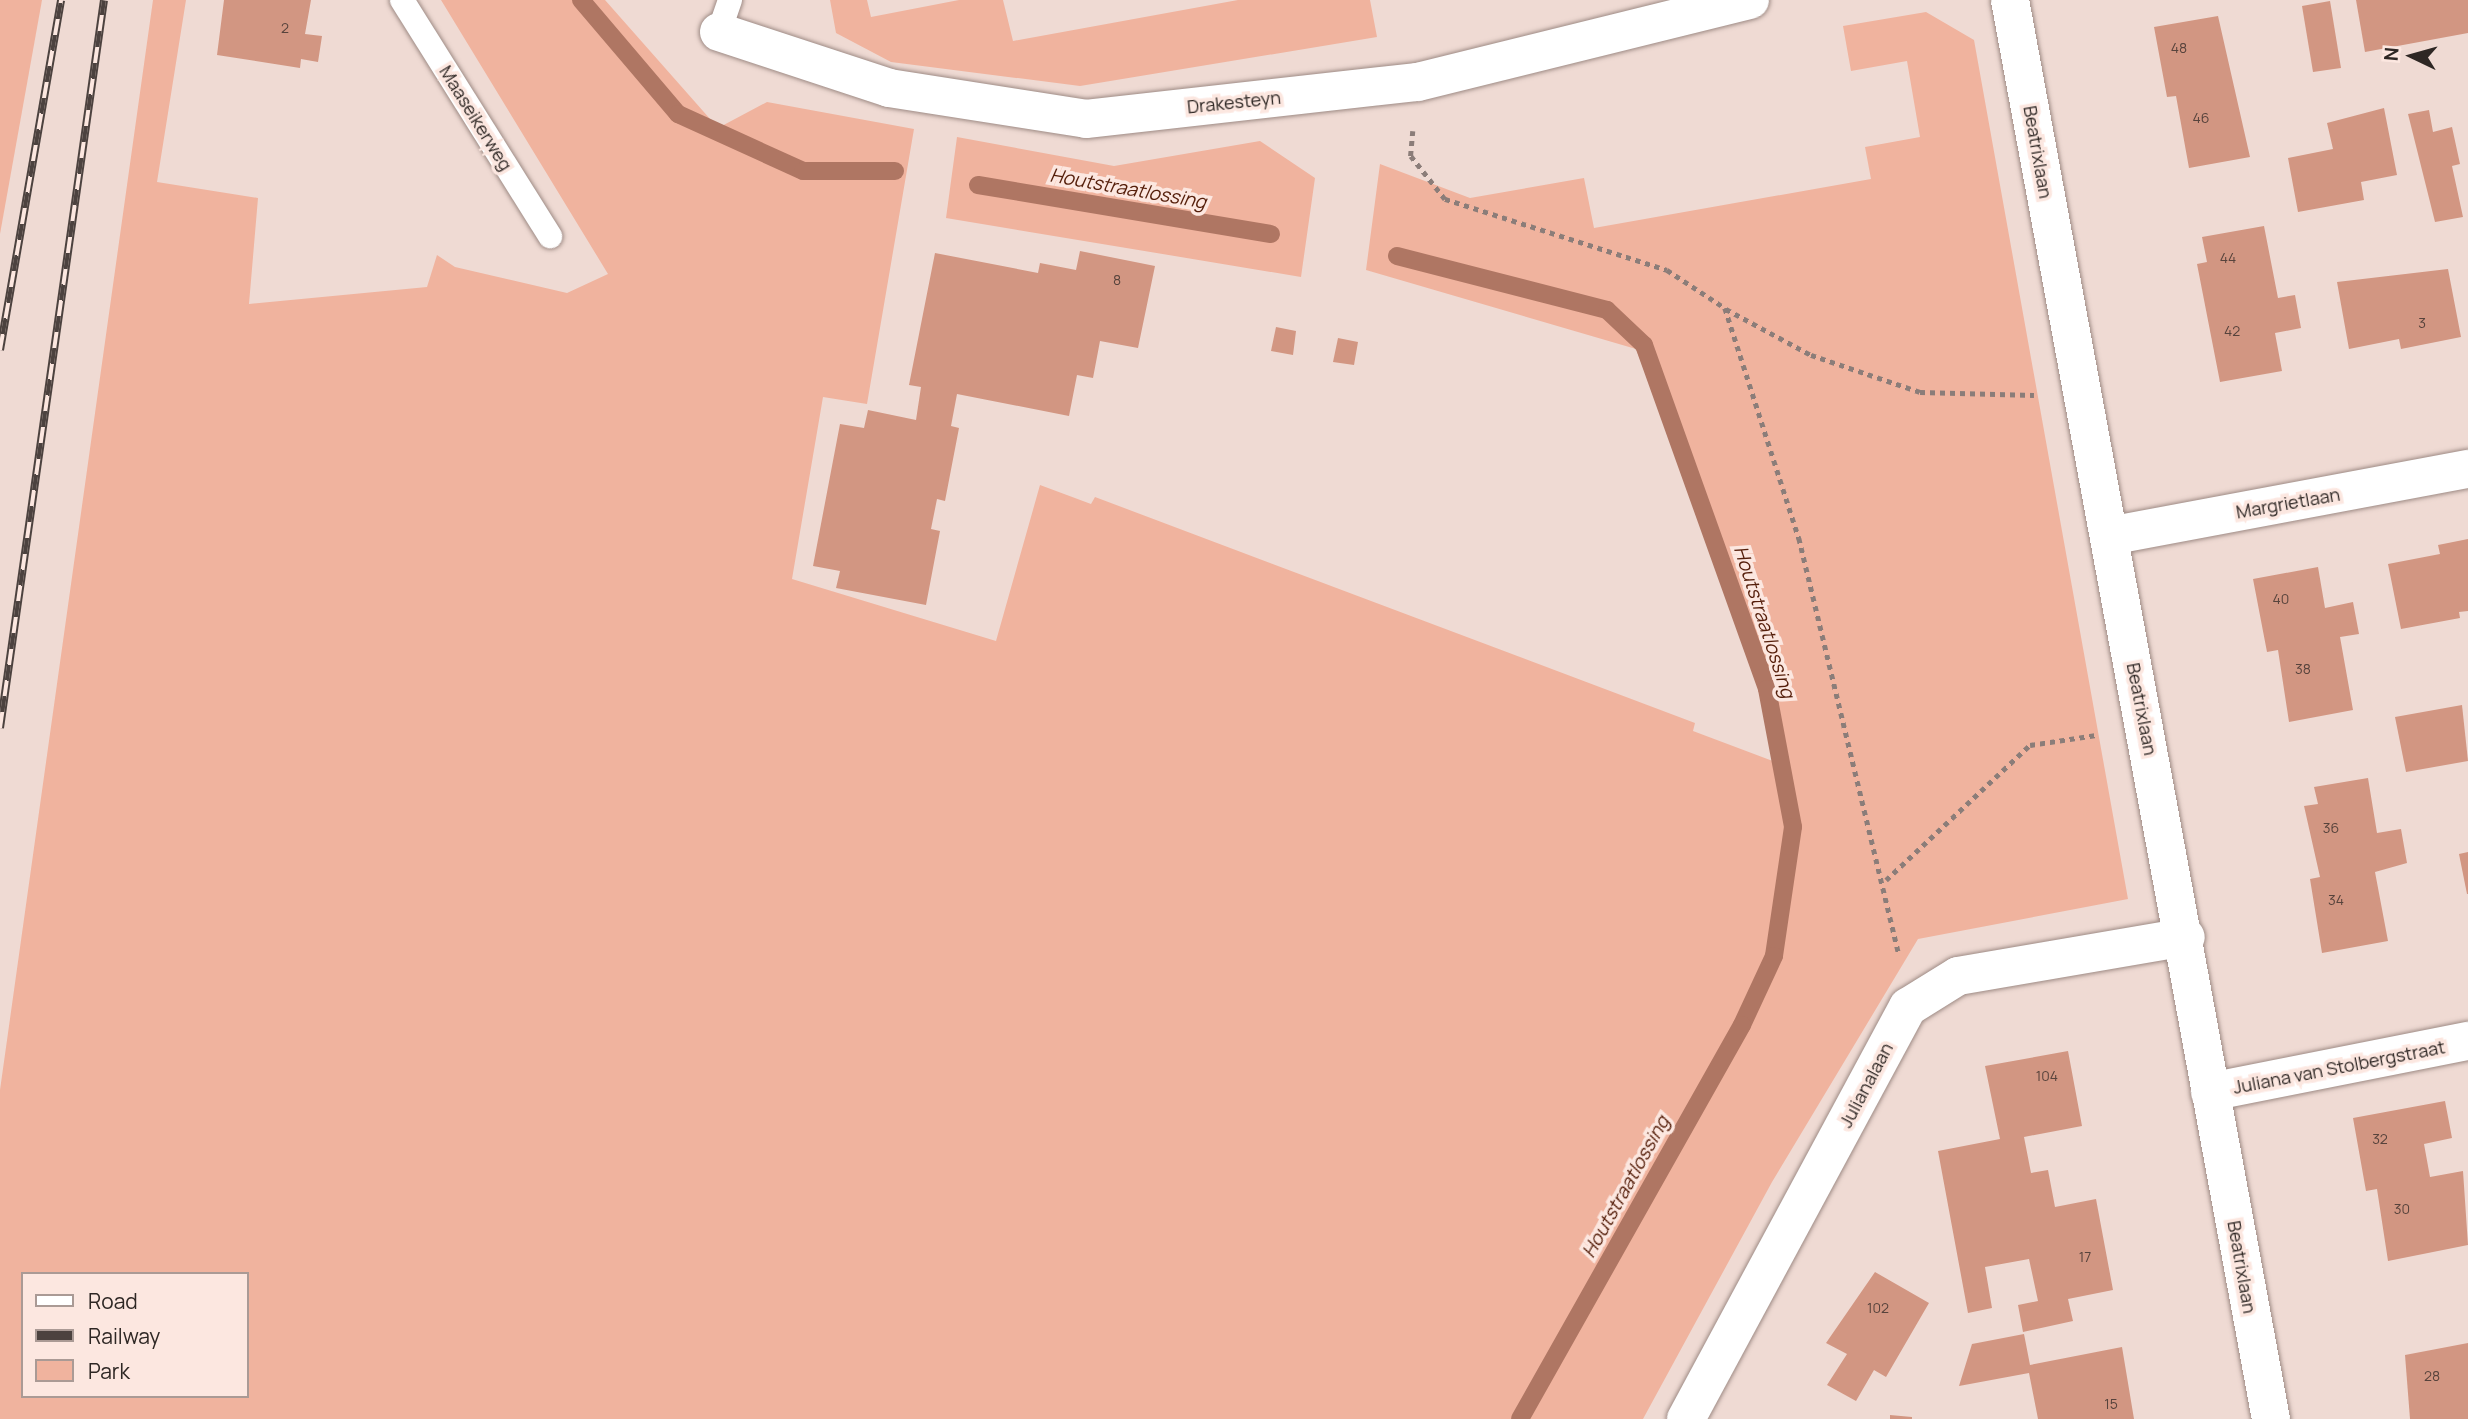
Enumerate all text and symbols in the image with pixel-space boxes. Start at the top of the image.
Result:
house number: 2 [281,20,289,36]
north arrow [2377,21,2447,91]
house number: 48 [2171,40,2187,56]
text: N [2378,46,2405,62]
street label: Maaseikerweg [435,62,517,174]
street label: Drakesteyn [1186,86,1282,118]
street label: Beatrixlaan [2019,104,2057,200]
house number: 46 [2193,110,2209,126]
water label: Houtstraatlossing [1048,164,1208,214]
house number: 44 [2220,250,2236,266]
house number: 8 [1113,272,1121,288]
house number: 3 [2418,315,2426,331]
house number: 42 [2224,323,2240,339]
street label: Margrietlaan [2234,483,2342,523]
water label: Houtstraatlossing [1729,543,1799,701]
house number: 40 [2273,591,2289,607]
street label: Beatrixlaan [2122,661,2162,757]
house number: 38 [2295,661,2311,677]
house number: 36 [2323,820,2339,836]
house number: 34 [2328,892,2344,908]
street label: Juliana van Stolbergstraat [2231,1036,2447,1098]
street label: Julianalaan [1835,1039,1897,1131]
house number: 104 [2036,1068,2058,1084]
water label: Houtstraatlossing [1578,1112,1674,1262]
house number: 32 [2372,1131,2388,1147]
house number: 30 [2394,1201,2410,1217]
street label: Beatrixlaan [2223,1219,2261,1315]
house number: 17 [2079,1249,2091,1265]
legend [21,1272,248,1398]
text: Road [88,1287,138,1315]
house number: 102 [1867,1300,1889,1316]
text: Railway [88,1322,160,1350]
text: Park [88,1357,130,1385]
house number: 28 [2424,1368,2440,1384]
house number: 15 [2104,1396,2118,1412]

